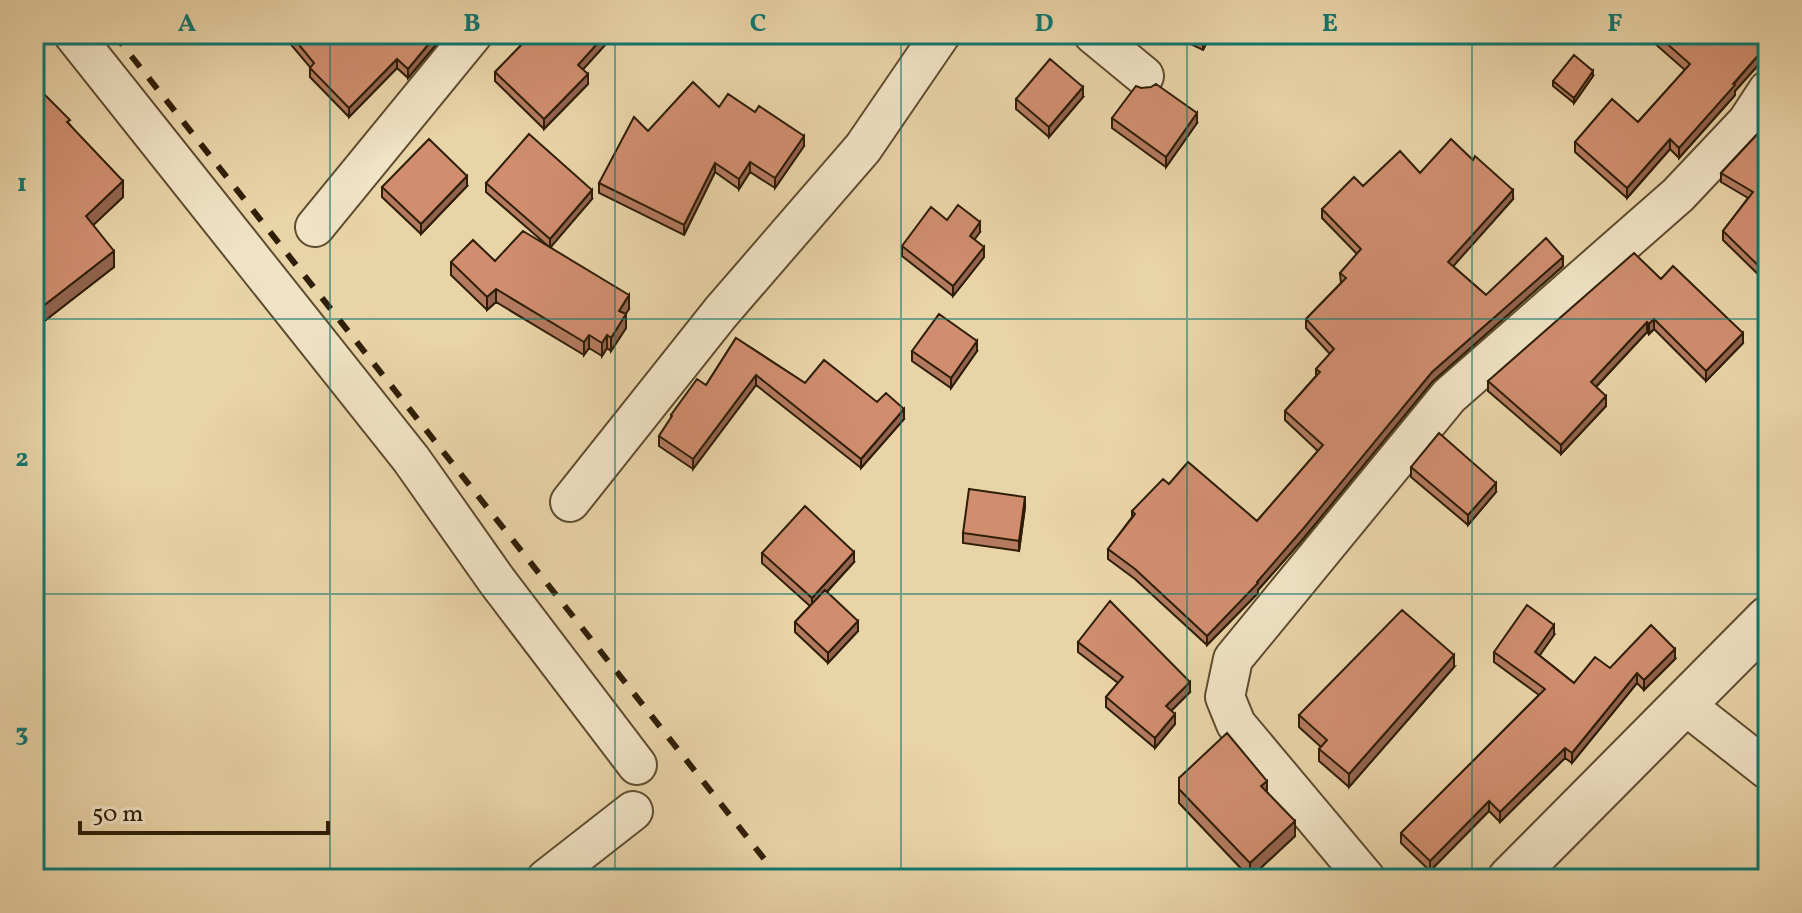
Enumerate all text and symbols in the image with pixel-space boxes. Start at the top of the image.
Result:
text: A [178,6,197,42]
text: B [463,6,481,42]
text: C [750,6,766,42]
text: D [1034,6,1054,42]
text: E [1322,6,1338,42]
text: F [1607,6,1623,42]
text: 1 [17,166,27,202]
text: 2 [15,441,29,477]
text: 3 [15,716,29,752]
scale bar [80,785,328,835]
text: 50 m [92,798,144,832]

